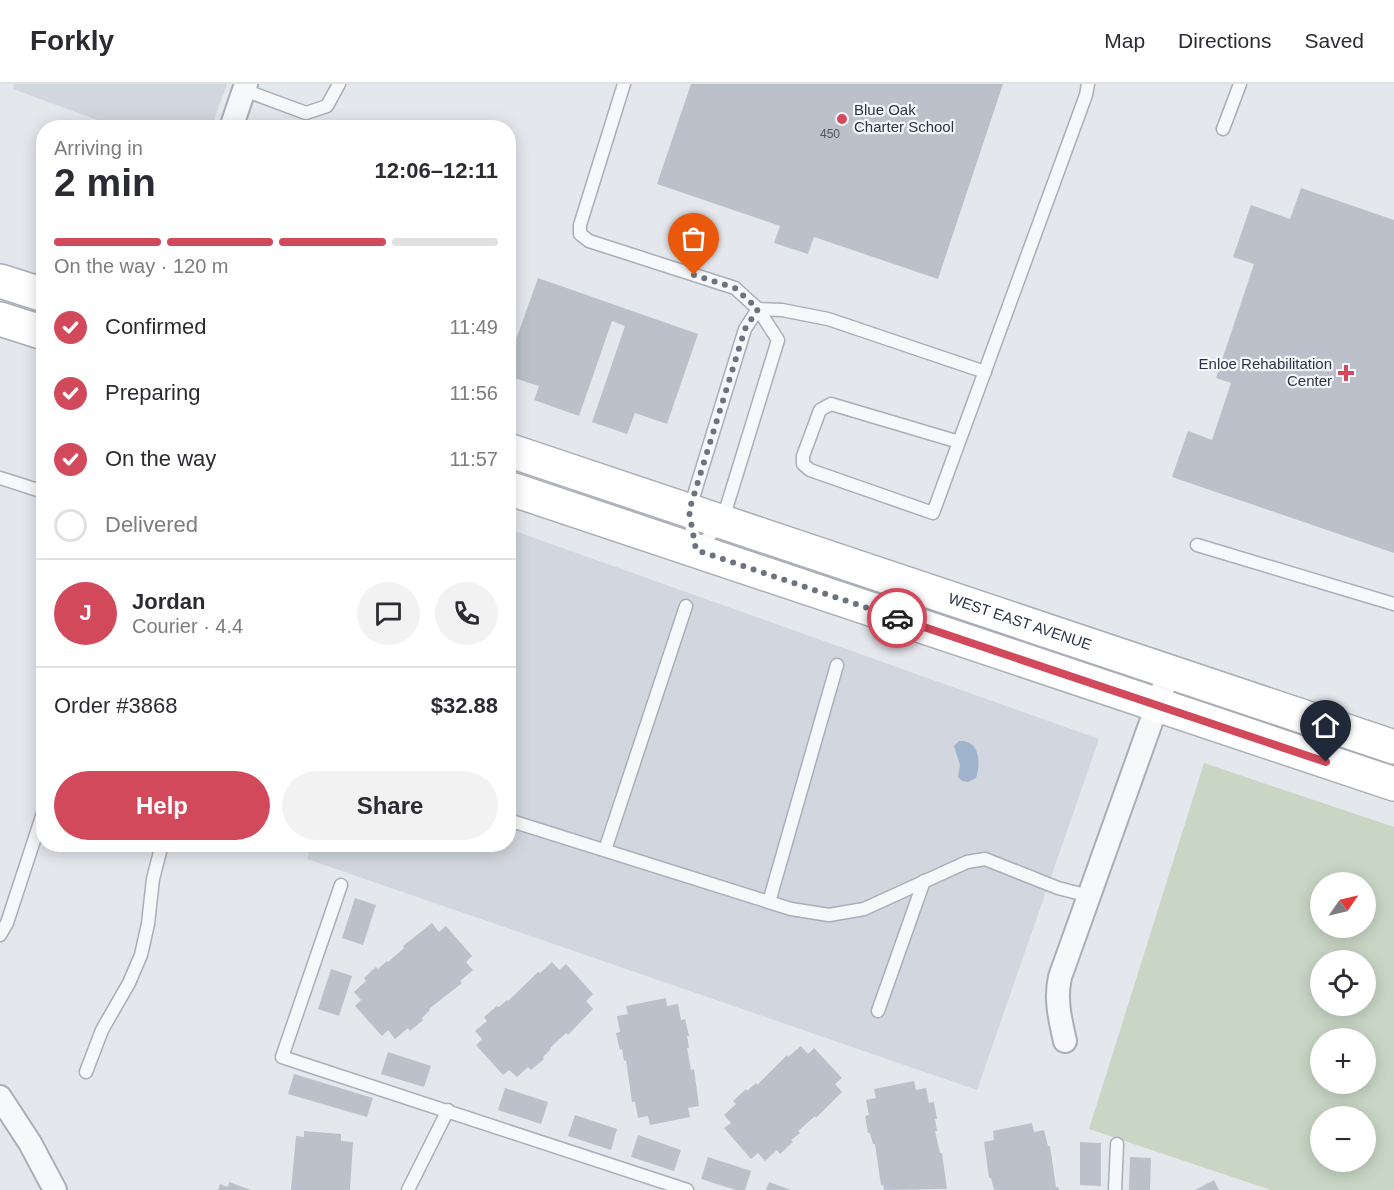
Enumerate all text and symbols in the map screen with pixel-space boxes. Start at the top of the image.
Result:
text: Forkly [30,25,114,56]
text: Map [1104,29,1145,52]
text: Directions [1178,29,1271,52]
text: Saved [1304,29,1364,52]
place label: Blue Oak Charter School [854,101,954,135]
marker: Blue Oak Charter School [835,112,849,126]
house number: 450 [820,127,840,141]
text: Arriving in [54,137,143,159]
text: 12:06–12:11 [374,158,498,183]
text: 2 min [54,161,156,204]
pin [668,213,719,275]
icon: bag [677,222,710,255]
text: On the way · 120 m [54,255,229,277]
icon: check [54,311,87,344]
text: Confirmed [105,314,206,339]
text: 11:49 [449,316,498,338]
place label: Enloe Rehabilitation Center [1199,355,1332,389]
marker: Enloe Rehabilitation Center [1337,364,1355,382]
icon: check [54,377,87,410]
text: Preparing [105,380,200,405]
text: 11:56 [449,382,498,404]
icon: check [54,443,87,476]
text: On the way [105,446,216,471]
text: 11:57 [449,448,498,470]
text: Delivered [105,512,198,537]
button: chat [357,582,420,645]
button: phone [435,582,498,645]
courier [867,588,927,648]
text: Jordan [132,589,205,614]
street label: WEST EAST AVENUE [946,589,1094,653]
text: J [79,600,92,625]
icon: car [881,602,914,635]
text: Courier · 4.4 [132,615,243,637]
text: Order #3868 [54,693,178,718]
text: $32.88 [431,693,498,718]
pin [1300,700,1351,762]
icon: home [1309,709,1342,742]
button: Help [54,771,270,840]
button: Share [282,771,498,840]
north arrow [1310,872,1376,938]
map controls [1310,872,1376,1172]
button: locate [1310,950,1376,1016]
button: + [1310,1028,1376,1094]
button: − [1310,1106,1376,1172]

